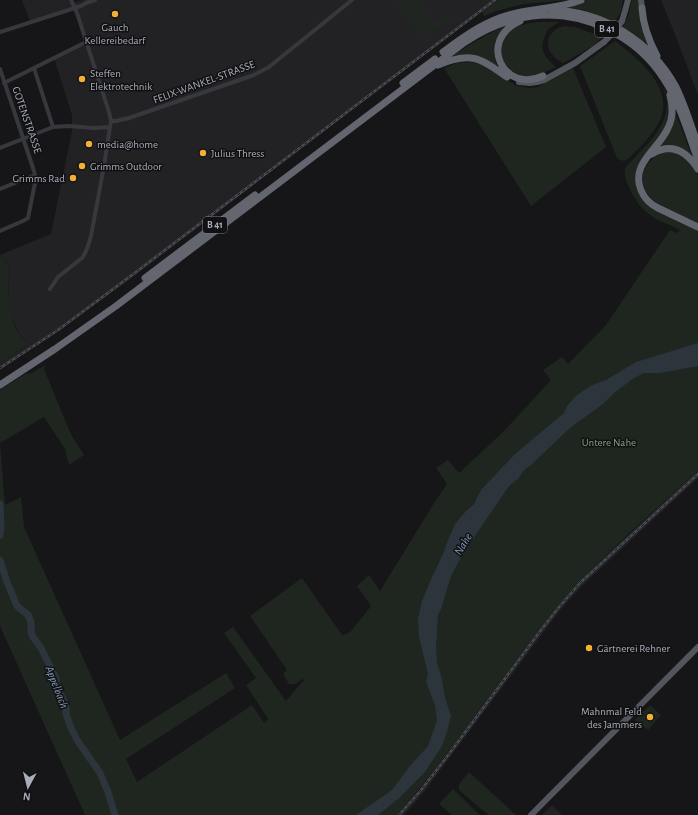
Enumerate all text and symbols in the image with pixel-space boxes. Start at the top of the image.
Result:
marker: Gauch Kellereibedarf [110,9,120,19]
road number: B 41 [595,21,619,37]
place label: Gauch Kellereibedarf [85,22,146,46]
street label: FELIX-WANKEL-STRASSE [152,58,257,106]
place label: Steffen Elektrotechnik [90,68,152,92]
marker: Steffen Elektrotechnik [77,74,87,84]
street label: GOTENSTRASSE [10,85,44,155]
marker: media@home [84,139,94,149]
place label: media@home [97,139,158,150]
marker: Julius Thress [198,148,208,158]
place label: Julius Thress [211,148,264,159]
marker: Grimms Outdoor [77,161,87,171]
place label: Grimms Outdoor [90,161,162,172]
place label: Grimms Rad [12,173,65,184]
marker: Grimms Rad [68,173,78,183]
road number: B 41 [203,217,227,233]
park label: Untere Nahe [582,437,636,448]
water label: Nahe [452,531,474,557]
marker: Gärtnerei Rehner [584,643,594,653]
place label: Gärtnerei Rehner [597,643,670,654]
water label: Appelbach [42,663,71,710]
place label: Mahnmal Feld des Jammers [581,706,642,730]
marker: Mahnmal Feld des Jammers [645,712,655,722]
north arrow [8,767,48,807]
text: N [22,791,31,802]

